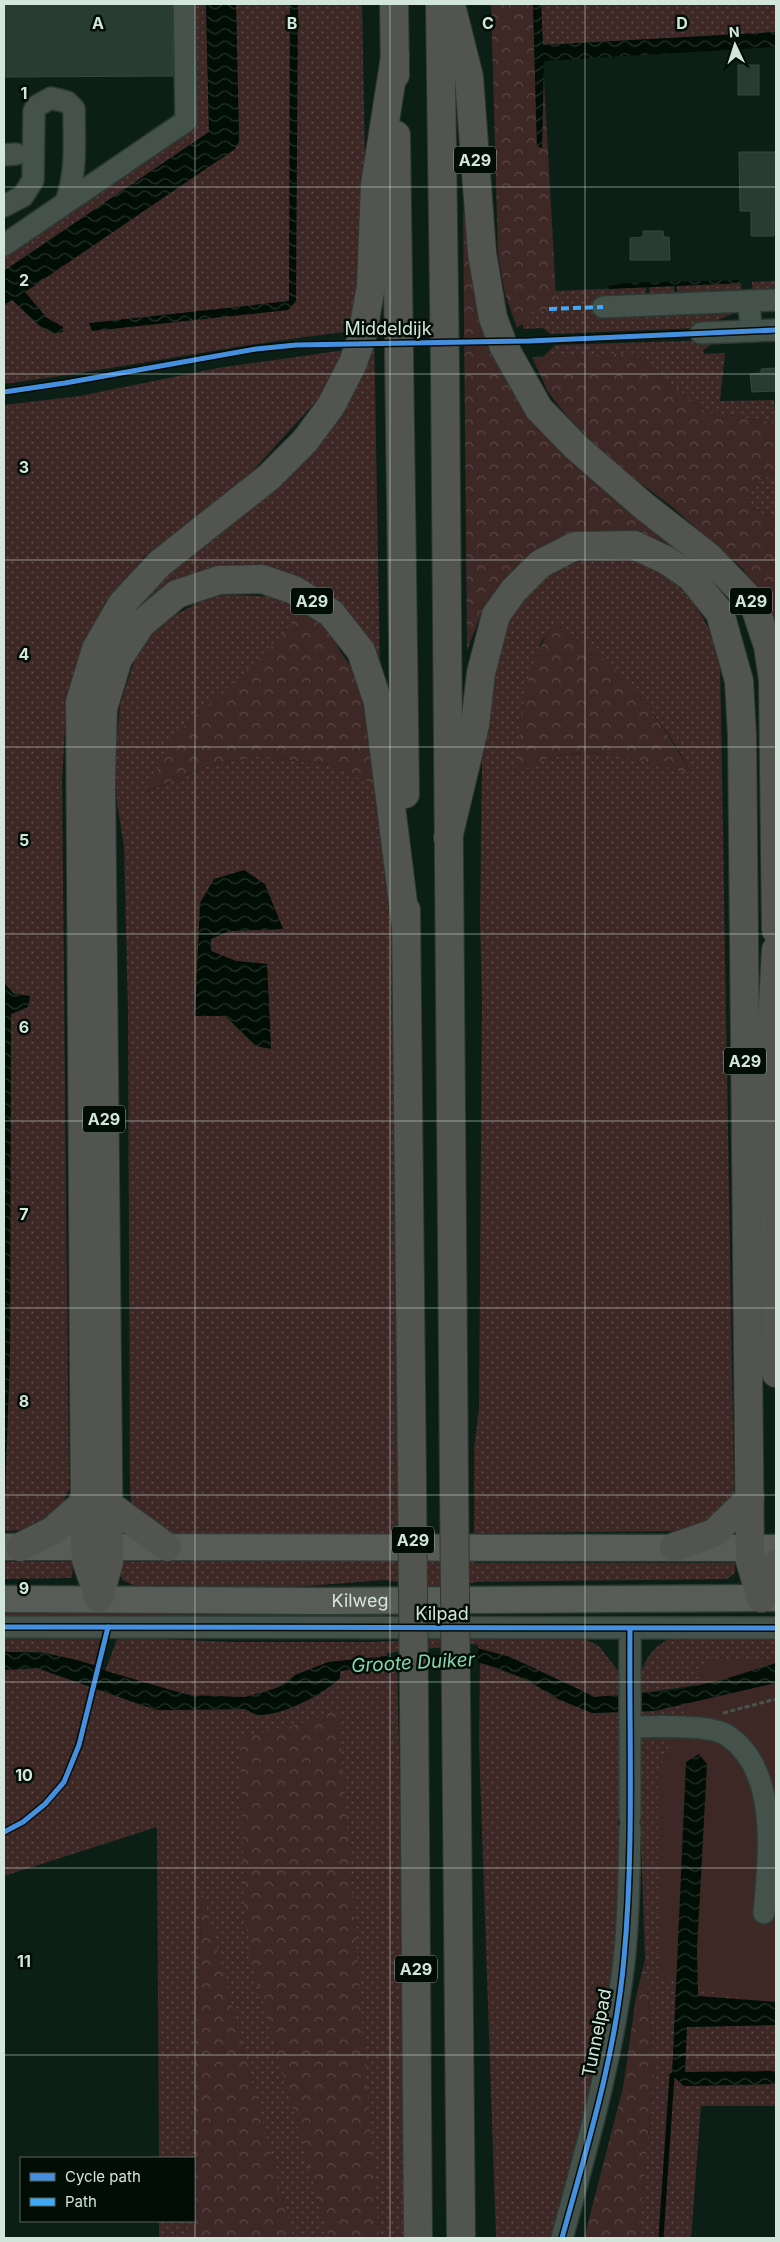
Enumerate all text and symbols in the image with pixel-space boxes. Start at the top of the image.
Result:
text: A [92,13,104,33]
text: B [287,13,297,33]
text: C [482,13,494,33]
text: D [676,13,688,33]
north arrow [710,20,760,70]
text: N [728,23,740,40]
text: 1 [21,83,27,103]
road number: A29 [454,146,496,174]
text: 2 [19,270,29,290]
street label: Middeldijk [344,318,432,339]
text: 3 [19,457,29,477]
road number: A29 [291,588,333,614]
road number: A29 [730,588,772,614]
text: 4 [19,644,30,664]
text: 5 [19,830,29,850]
text: 6 [19,1017,29,1037]
road number: A29 [724,1048,766,1074]
road number: A29 [83,1106,125,1132]
text: 7 [19,1204,29,1224]
text: 8 [19,1391,29,1411]
road number: A29 [392,1526,434,1554]
text: 9 [19,1578,29,1598]
street label: Kilweg [331,1590,389,1611]
street label: Kilpad [415,1603,469,1624]
water label: Groote Duiker [351,1648,476,1677]
text: 10 [15,1765,33,1785]
text: 11 [17,1951,31,1971]
road number: A29 [395,1956,437,1982]
street label: Tunnelpad [578,1987,615,2079]
legend [20,2157,195,2222]
text: Cycle path [65,2167,141,2186]
text: Path [65,2192,97,2211]

